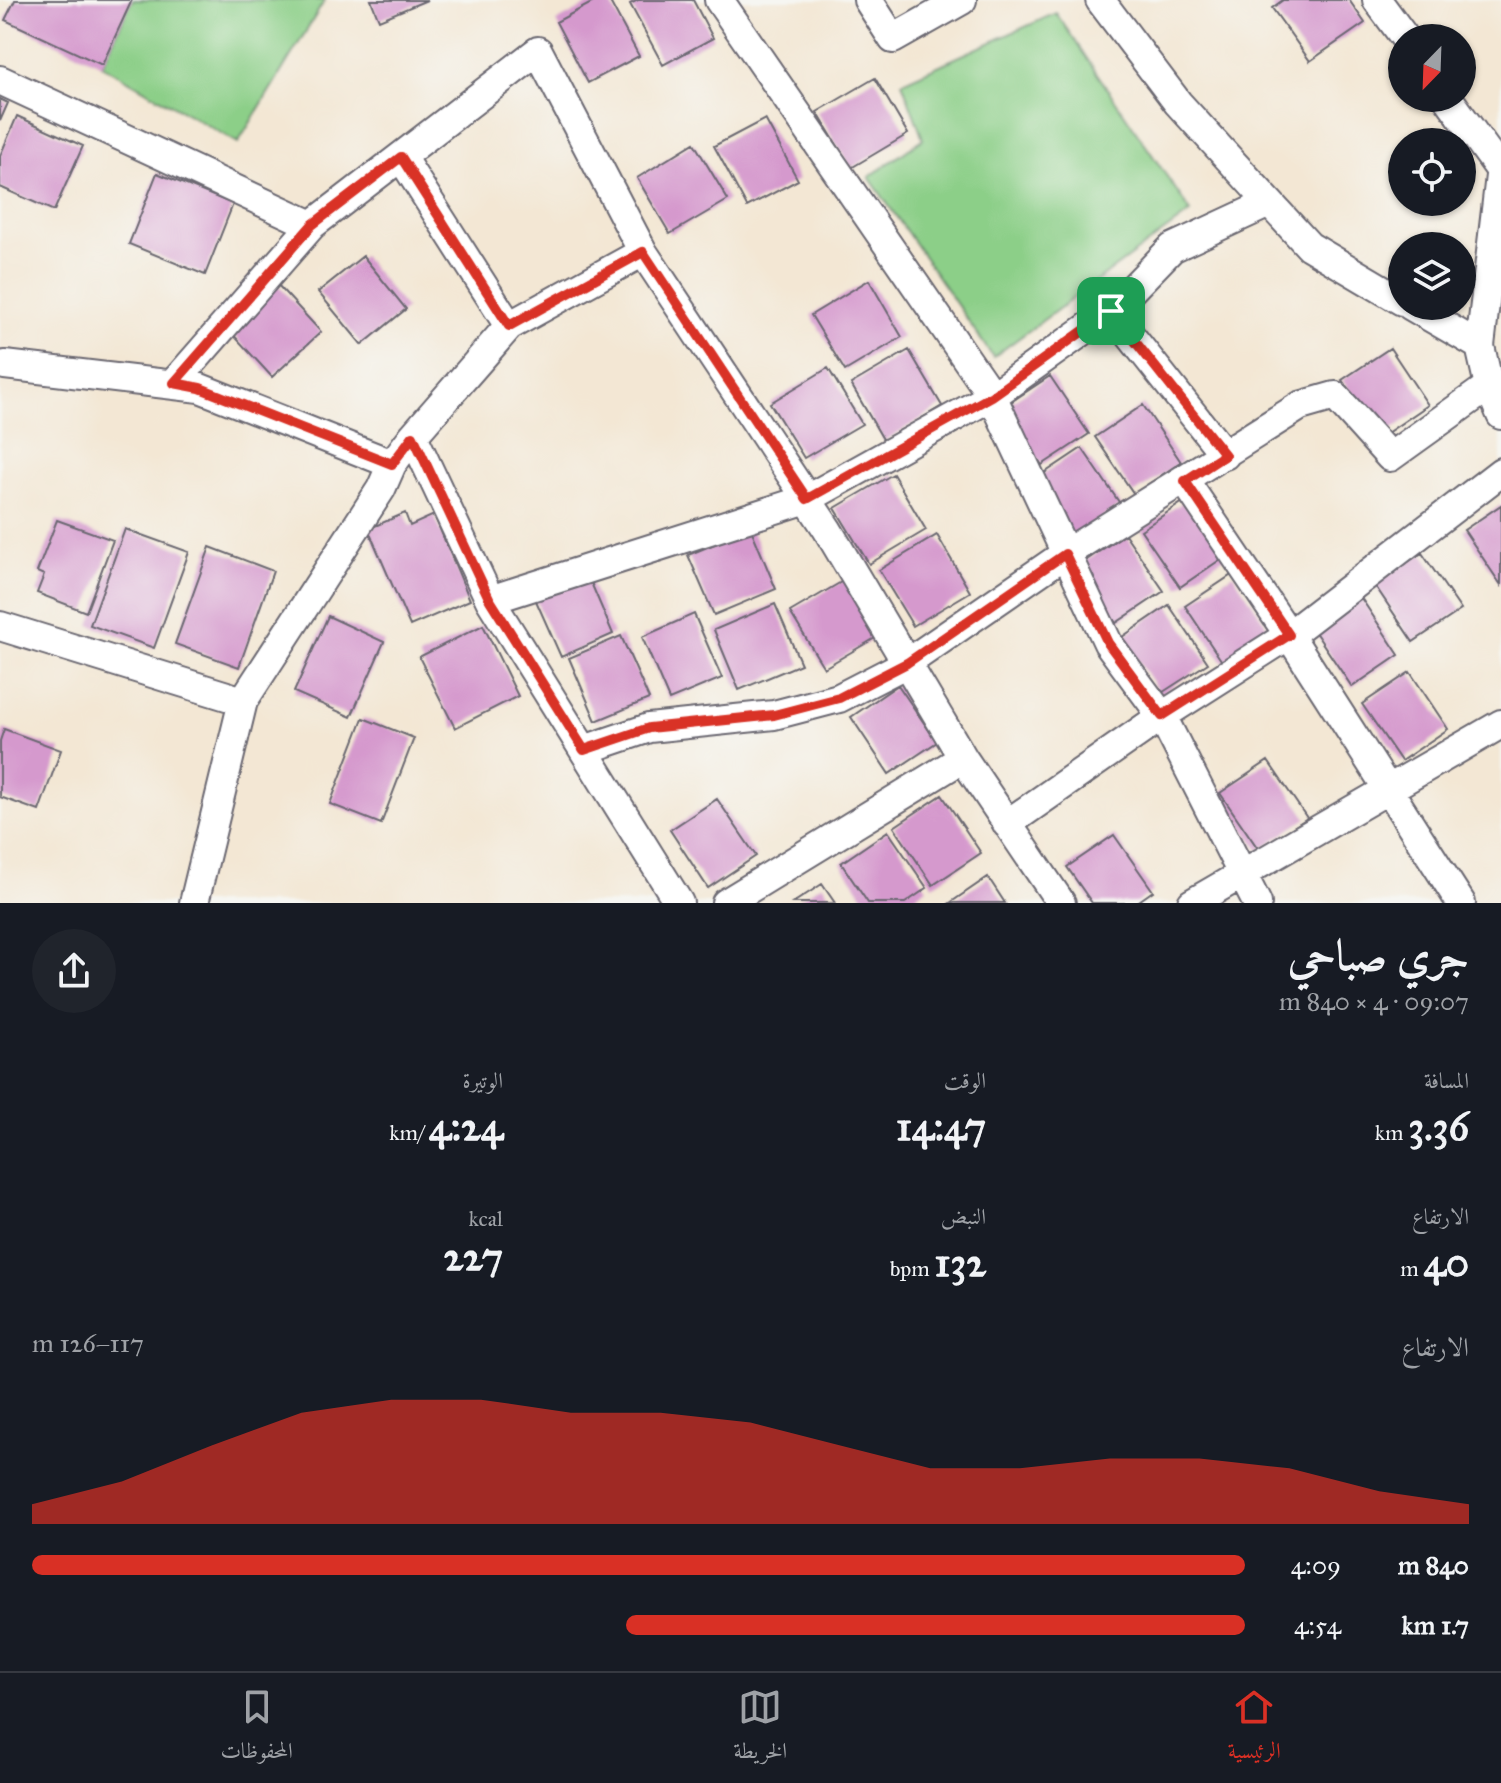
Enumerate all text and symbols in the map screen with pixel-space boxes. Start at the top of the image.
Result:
north arrow [1388,24,1476,112]
map controls [1388,24,1476,320]
button: locate [1388,128,1476,216]
button: layers [1388,232,1476,320]
pin [1077,277,1145,345]
icon: arrive [1089,289,1133,333]
text: جري صباحي [1288,928,1469,982]
button: share [32,929,116,1013]
text: 09:07 · 4 × 840 m [1279,985,1469,1017]
text: الوتيرة [462,1067,503,1094]
text: الوقت [944,1067,986,1094]
text: المسافة [1424,1067,1469,1094]
text: 4:24 [429,1102,503,1151]
text: 14:47 [896,1102,986,1151]
text: 3.36 [1408,1102,1469,1151]
text: /km [389,1119,429,1146]
text: km [1375,1119,1408,1146]
text: النبض [941,1203,986,1230]
text: الارتفاع [1412,1203,1469,1230]
text: kcal [468,1205,503,1232]
text: 227 [443,1232,503,1281]
text: 132 [934,1238,986,1287]
text: 40 [1423,1238,1469,1287]
text: bpm [890,1255,934,1282]
text: m [1400,1255,1423,1282]
text: 117–126 m [32,1327,144,1359]
text: الارتفاع [1402,1331,1469,1363]
text: 4:09 [1291,1549,1341,1581]
text: 840 m [1398,1549,1469,1581]
text: 4:54 [1294,1609,1341,1641]
text: 1.7 km [1401,1609,1469,1641]
tab: المحفوظات [220,1685,293,1772]
tab: الخريطة [734,1685,787,1772]
tab: الرئيسية [1228,1685,1281,1772]

